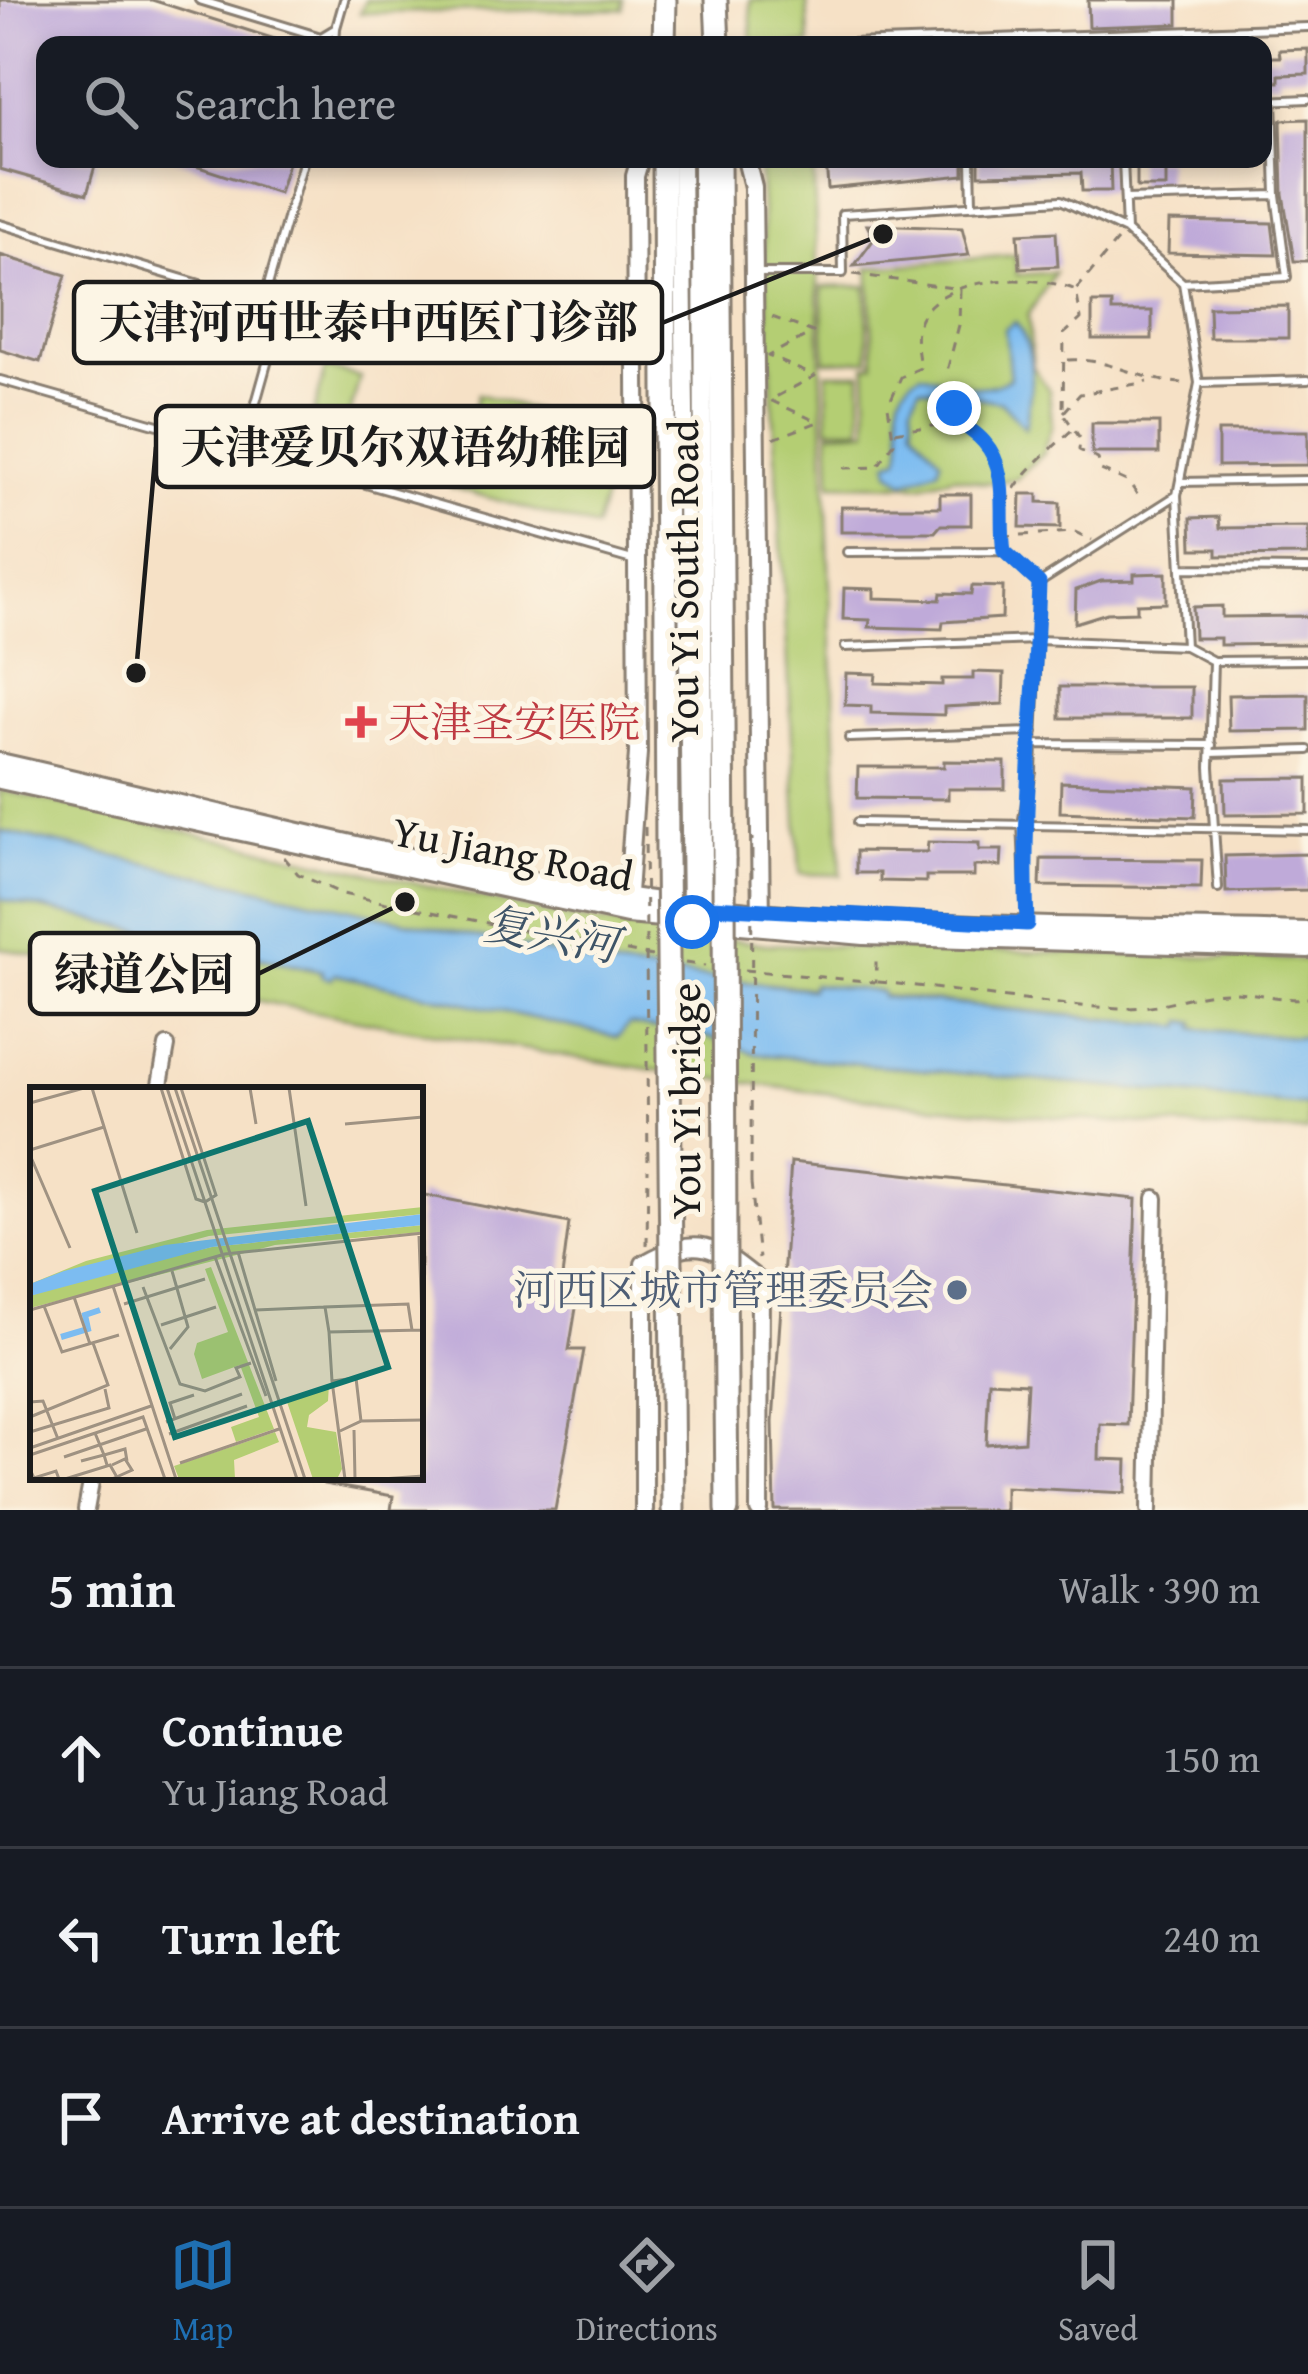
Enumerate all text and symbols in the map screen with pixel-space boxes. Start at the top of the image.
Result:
search box [36,36,1272,168]
icon: search [78,69,144,135]
text: Search here [174,70,396,135]
callout: 天津河西世泰中西医门诊部 [74,282,662,363]
text: 天津河西世泰中西医门诊部 [98,289,638,354]
route end [927,381,981,435]
callout: 天津爱贝尔双语幼稚园 [156,406,654,487]
text: 天津爱贝尔双语幼稚园 [180,414,630,479]
street label: You Yi South Road [652,419,713,742]
place label: 天津圣安医院 [388,691,640,752]
marker: 天津圣安医院 [345,706,377,738]
street label: Yu Jiang Road [388,799,639,906]
water label: 复兴河 [479,890,630,978]
route start [665,895,719,949]
callout: 绿道公园 [30,933,258,1014]
text: 绿道公园 [54,941,234,1006]
street label: You Yi bridge [654,983,715,1219]
inset map [30,1087,423,1480]
place label: 河西区城市管理委员会 [513,1259,933,1320]
marker: 河西区城市管理委员会 [944,1277,970,1303]
text: 5 min [48,1551,175,1626]
text: Walk · 390 m [1059,1560,1260,1617]
text: Continue [162,1697,343,1762]
icon: ahead [48,1725,114,1791]
text: 150 m [1163,1729,1260,1786]
text: Yu Jiang Road [162,1762,388,1819]
icon: left [48,1905,114,1971]
text: Turn left [162,1905,340,1970]
text: 240 m [1163,1909,1260,1966]
icon: arrive [48,2085,114,2151]
text: Arrive at destination [162,2085,580,2150]
tab: Map [170,2232,236,2352]
tab: Directions [576,2232,718,2352]
tab: Saved [1058,2232,1138,2352]

